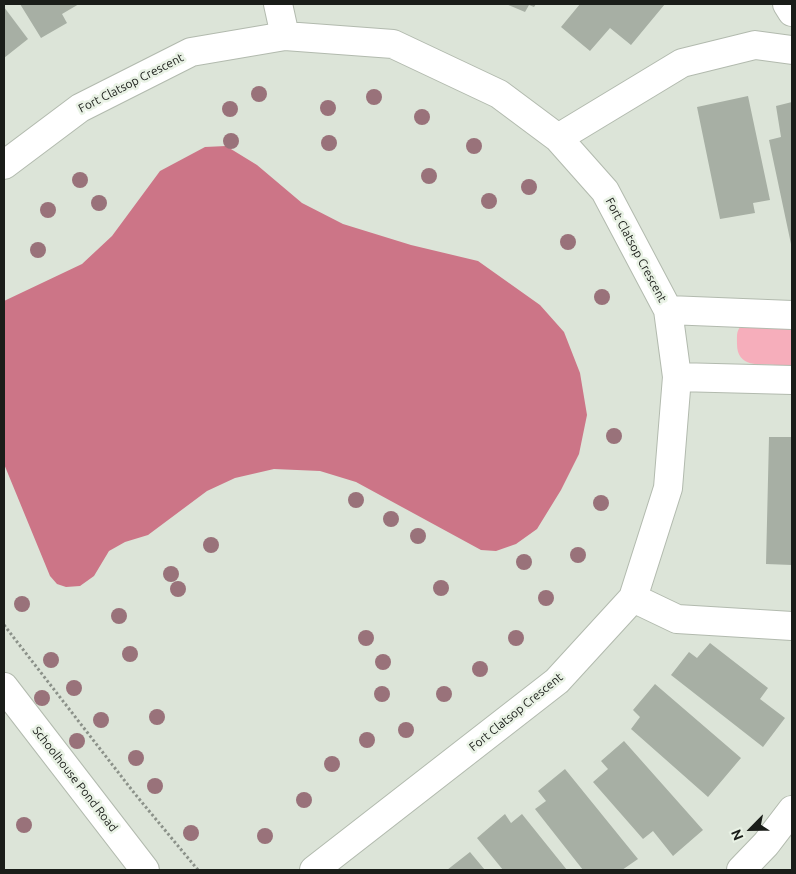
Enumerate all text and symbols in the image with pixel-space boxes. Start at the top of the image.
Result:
street label: Fort Clatsop Crescent [76,50,186,116]
street label: Fort Clatsop Crescent [602,195,670,305]
street label: Fort Clatsop Crescent [466,670,566,754]
street label: Schoolhouse Pond Road [29,724,121,834]
north arrow [726,804,776,854]
text: N [728,827,747,843]

